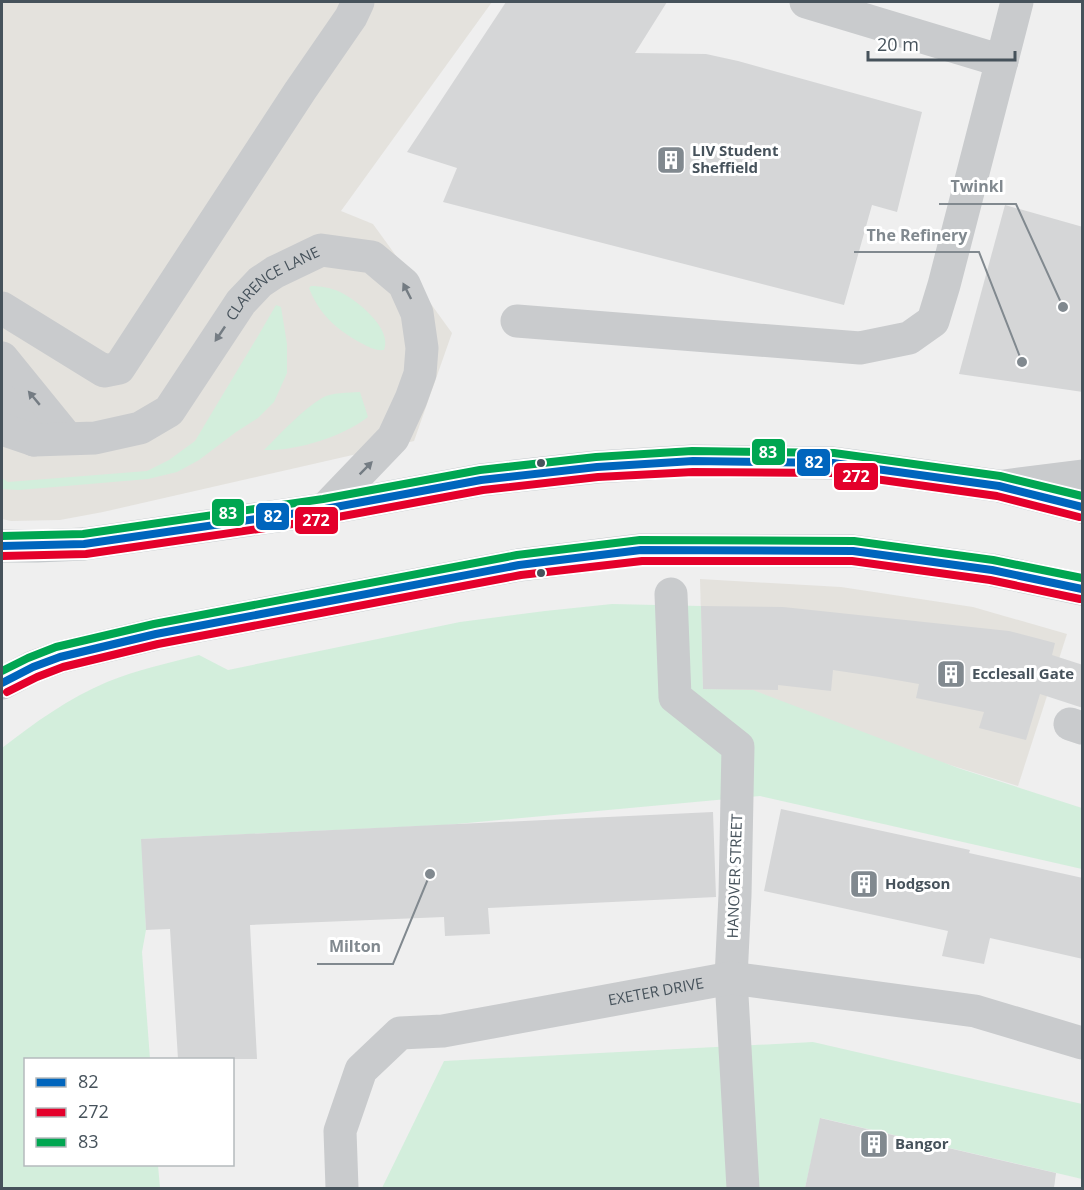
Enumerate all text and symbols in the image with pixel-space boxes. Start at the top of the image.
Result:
scale bar [868,24,1015,62]
text: 20 m [877,32,919,56]
place label: LIV Student Sheffield [692,140,779,177]
building icon: LIV Student Sheffield [655,144,687,176]
callout: Twinkl [939,170,1016,204]
text: Twinkl [950,175,1004,197]
callout: The Refinery [854,218,979,252]
text: The Refinery [867,224,968,246]
street label: CLARENCE LANE [221,241,323,324]
one-way arrow [403,283,412,300]
one-way arrow [214,325,225,342]
one-way arrow [28,390,41,406]
line badge: 83 [751,438,786,466]
text: 83 [759,441,777,463]
line badge: 82 [796,448,831,477]
text: 82 [805,451,823,473]
unlabelled marker [535,457,547,469]
one-way arrow [359,460,373,475]
line badge: 272 [833,462,879,491]
text: 272 [842,465,870,487]
line badge: 83 [211,498,245,527]
text: 83 [219,502,237,524]
line badge: 82 [255,502,290,531]
text: 82 [264,505,282,527]
line badge: 272 [294,506,339,535]
text: 272 [302,509,330,531]
unlabelled marker [535,567,547,579]
building icon: Ecclesall Gate [935,658,967,690]
place label: Ecclesall Gate [972,663,1074,683]
street label: HANOVER STREET [722,813,746,939]
building icon: Hodgson [848,868,880,900]
place label: Hodgson [885,873,950,893]
callout: Milton [317,930,393,964]
text: Milton [329,935,381,957]
street label: EXETER DRIVE [606,972,705,1009]
legend [24,1058,234,1166]
text: 82 [78,1069,99,1093]
text: 272 [78,1099,109,1123]
building icon: Bangor [858,1128,890,1160]
text: 83 [78,1129,99,1153]
place label: Bangor [895,1133,949,1153]

